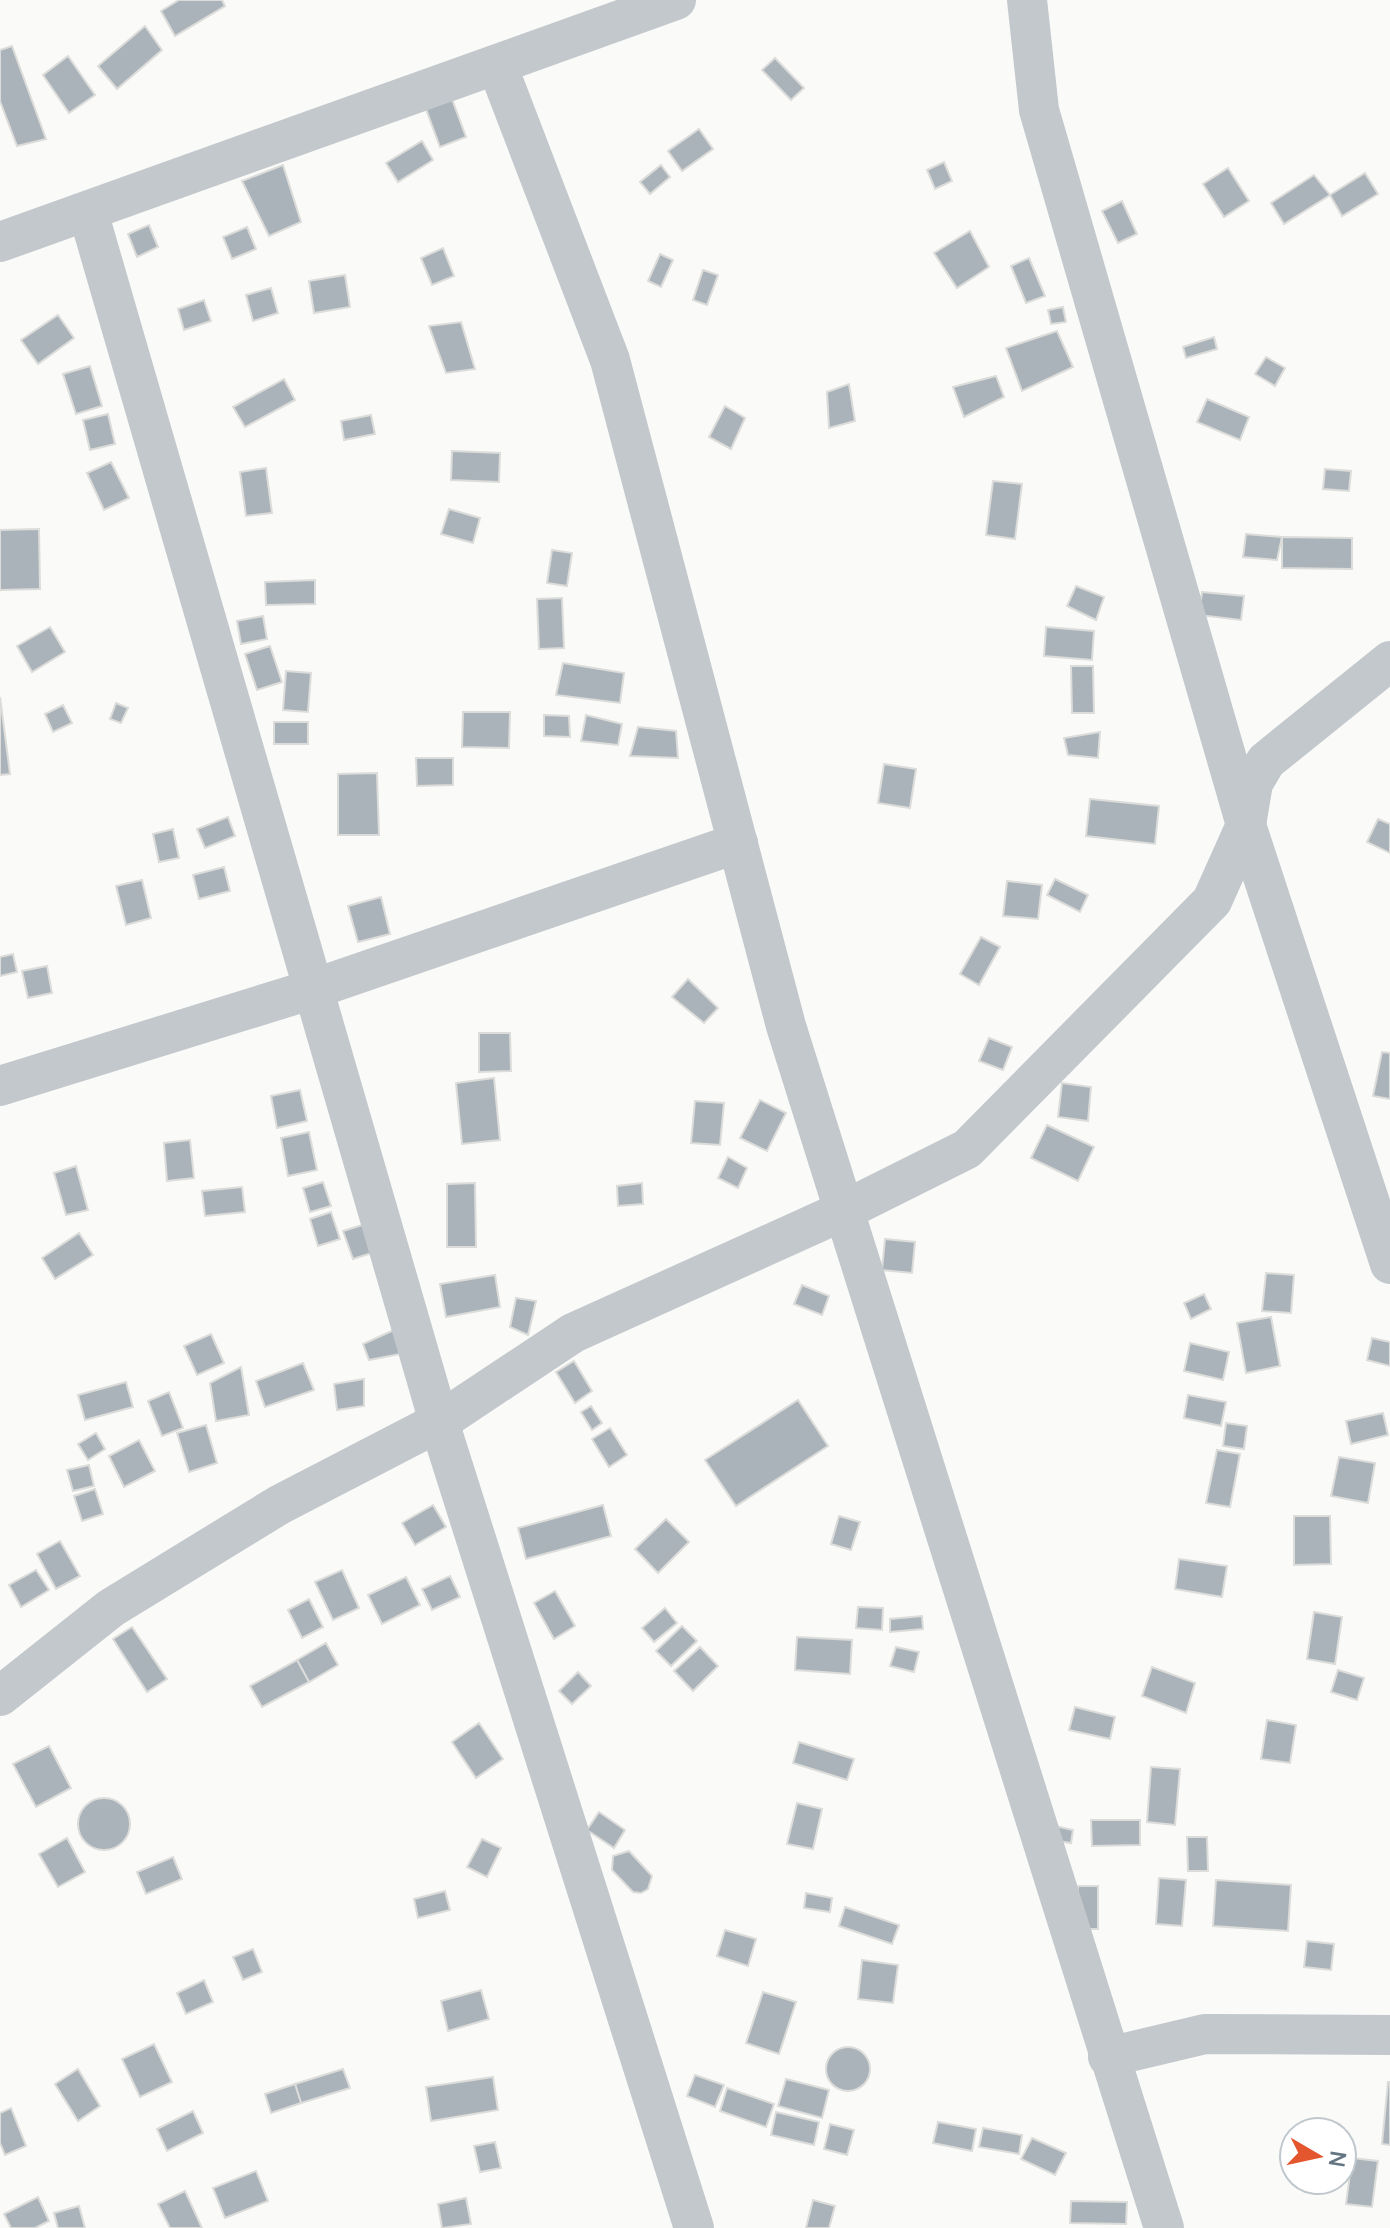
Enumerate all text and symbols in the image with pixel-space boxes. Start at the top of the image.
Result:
north arrow [1278,2116,1358,2196]
text: N [1322,2149,1354,2169]

